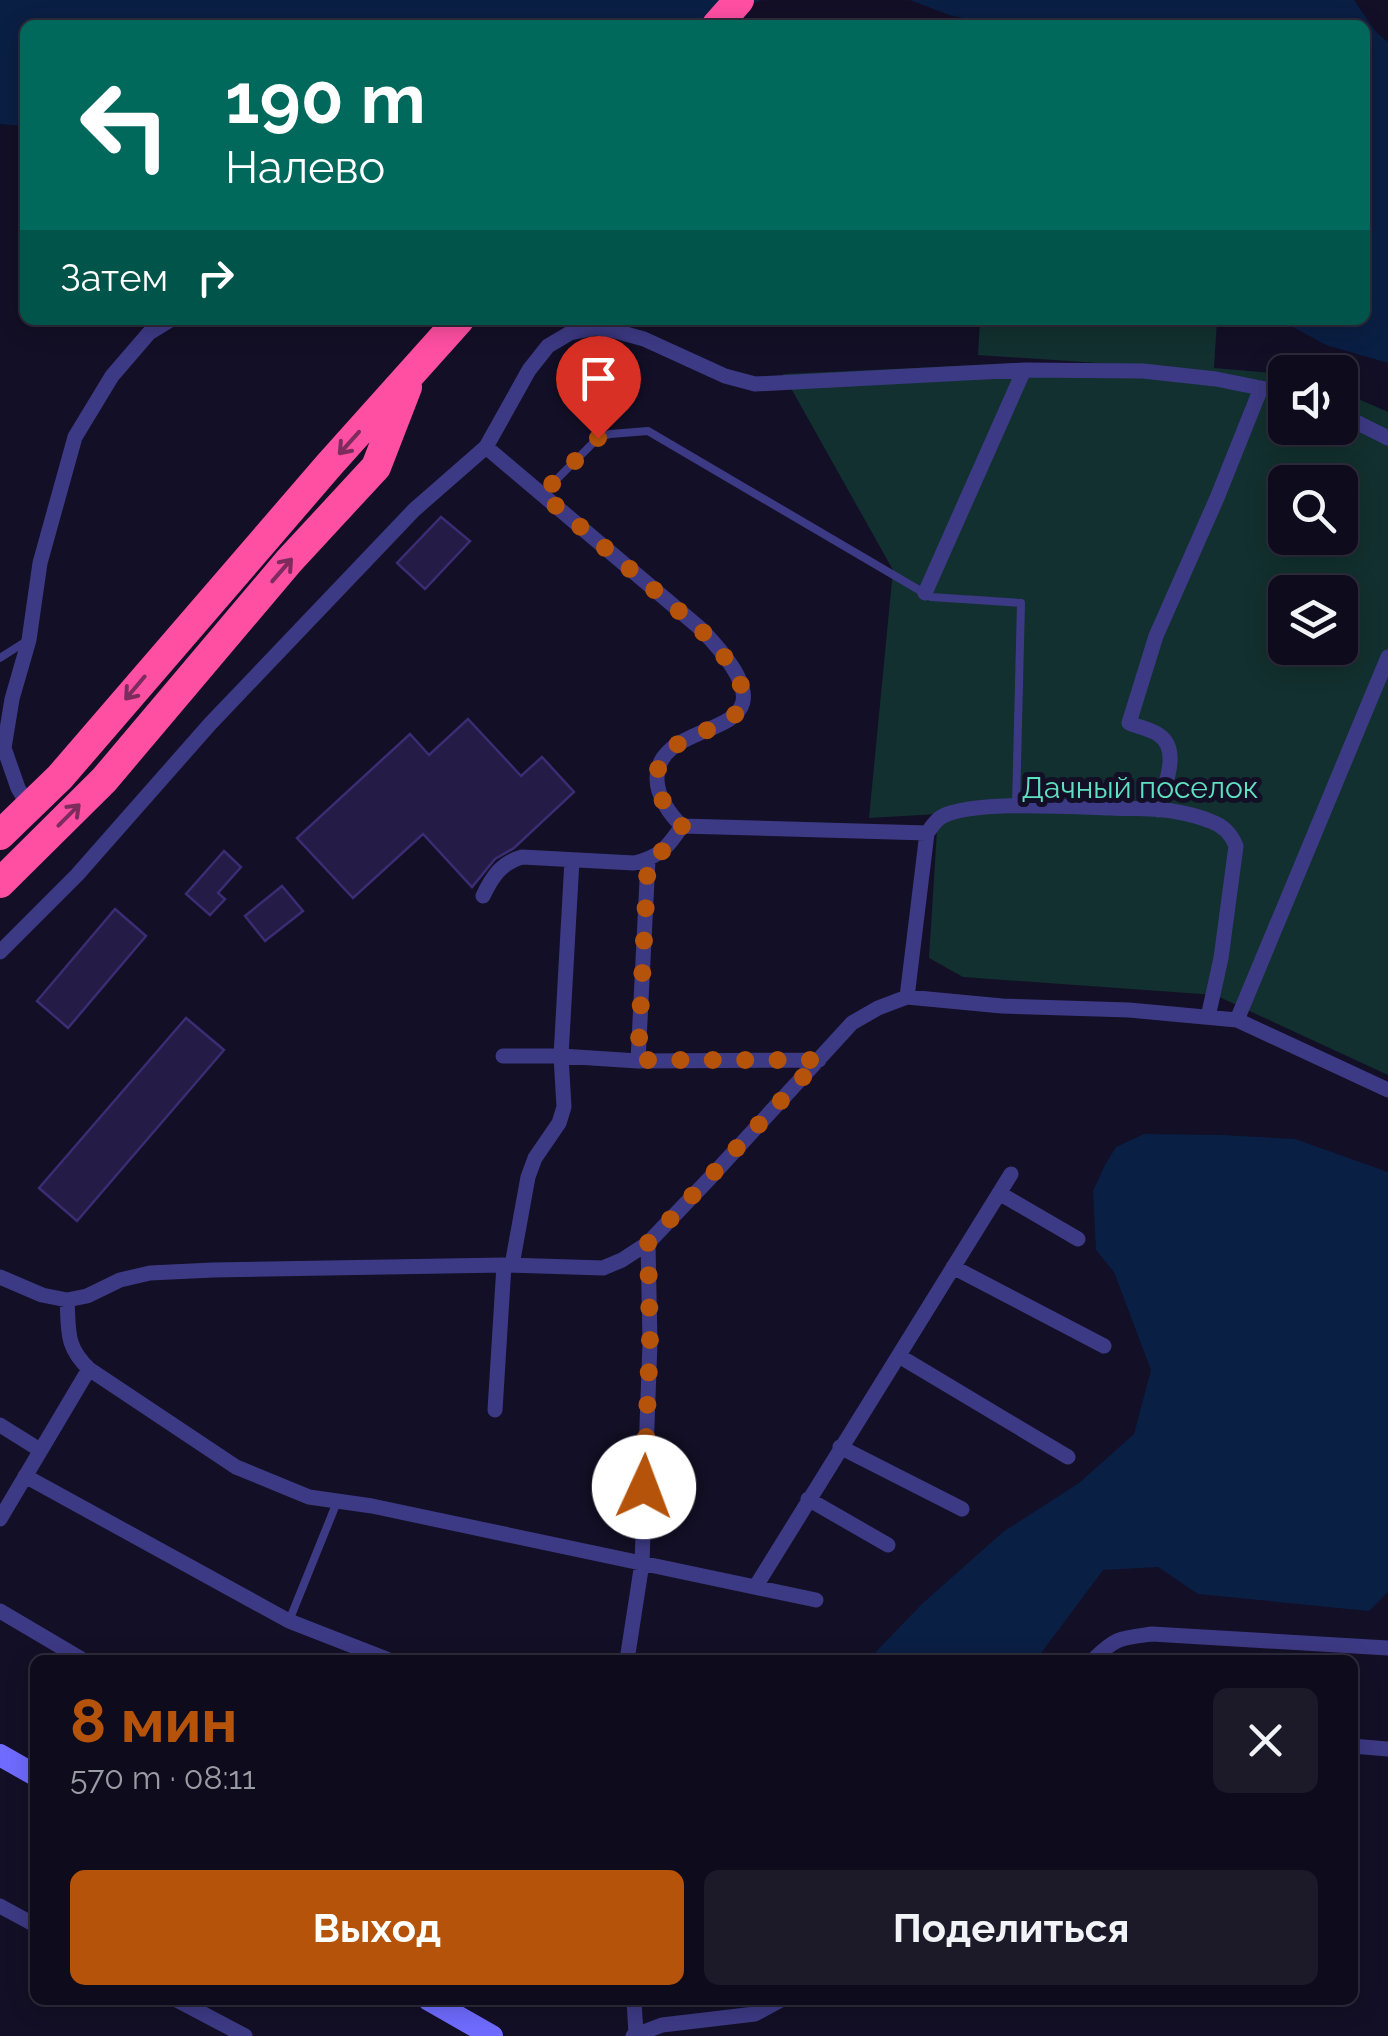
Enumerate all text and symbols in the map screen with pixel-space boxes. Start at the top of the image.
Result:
text: 190 m [225,57,426,139]
icon: left [60,60,190,190]
text: Налево [225,141,385,194]
icon: right [188,250,243,305]
text: Затем [60,255,168,300]
pin [556,336,641,439]
icon: arrive [571,351,626,406]
map controls [1268,355,1358,665]
button: sound [1268,355,1358,445]
one-way arrow [337,430,360,455]
button: search [1268,465,1358,555]
one-way arrow [271,557,293,583]
button: layers [1268,575,1358,665]
one-way arrow [125,675,147,701]
park label: Дачный поселок [1022,770,1258,805]
one-way arrow [57,803,81,827]
position arrow [592,1435,696,1539]
text: 8 мин [70,1686,237,1756]
button: close [1213,1688,1318,1793]
text: 570 m · 08:11 [70,1759,256,1796]
button: Выход [70,1870,684,1985]
button: Поделиться [704,1870,1318,1985]

